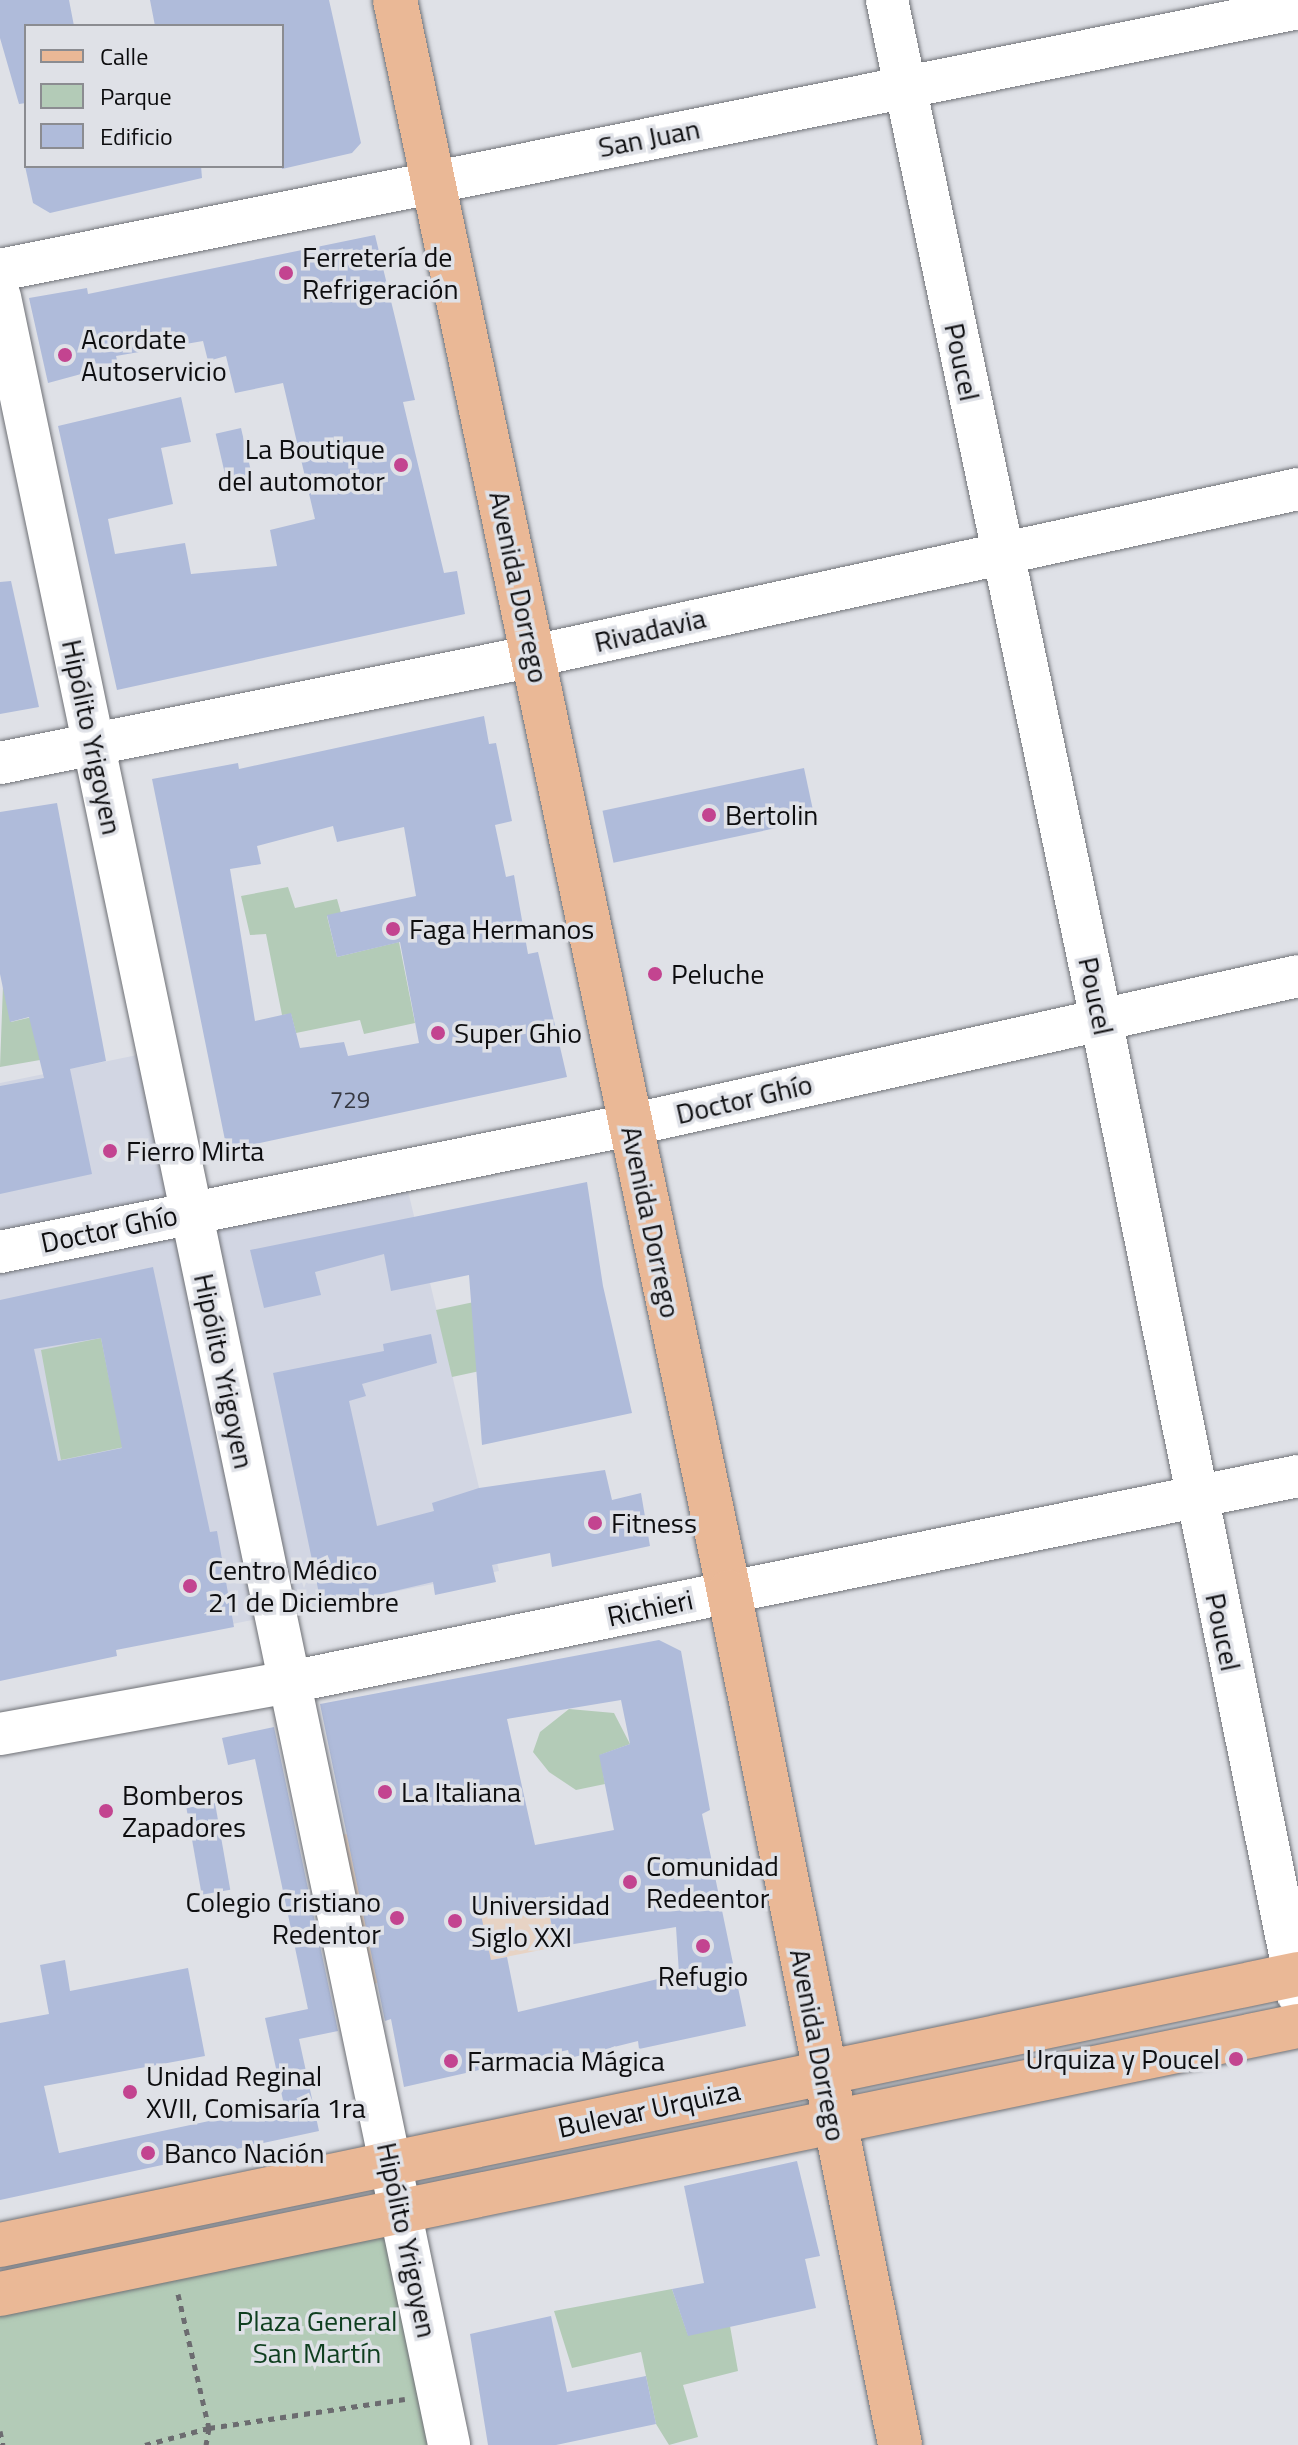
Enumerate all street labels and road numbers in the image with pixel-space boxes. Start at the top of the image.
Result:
street label: San Juan [596,112,702,164]
street label: Poucel [937,320,987,404]
street label: Avenida Dorrego [482,488,556,686]
street label: Rivadavia [591,601,709,659]
street label: Hipólito Yrigoyen [55,636,129,838]
street label: Poucel [1071,954,1121,1038]
street label: Doctor Ghío [673,1067,815,1131]
street label: Avenida Dorrego [614,1123,688,1321]
street label: Doctor Ghío [38,1198,180,1260]
street label: Hipólito Yrigoyen [187,1270,261,1472]
street label: Richieri [604,1583,696,1633]
street label: Poucel [1198,1590,1248,1674]
street label: Avenida Dorrego [783,1946,853,2144]
street label: Bulevar Urquiza [555,2073,743,2145]
street label: Hipólito Yrigoyen [370,2139,444,2341]

